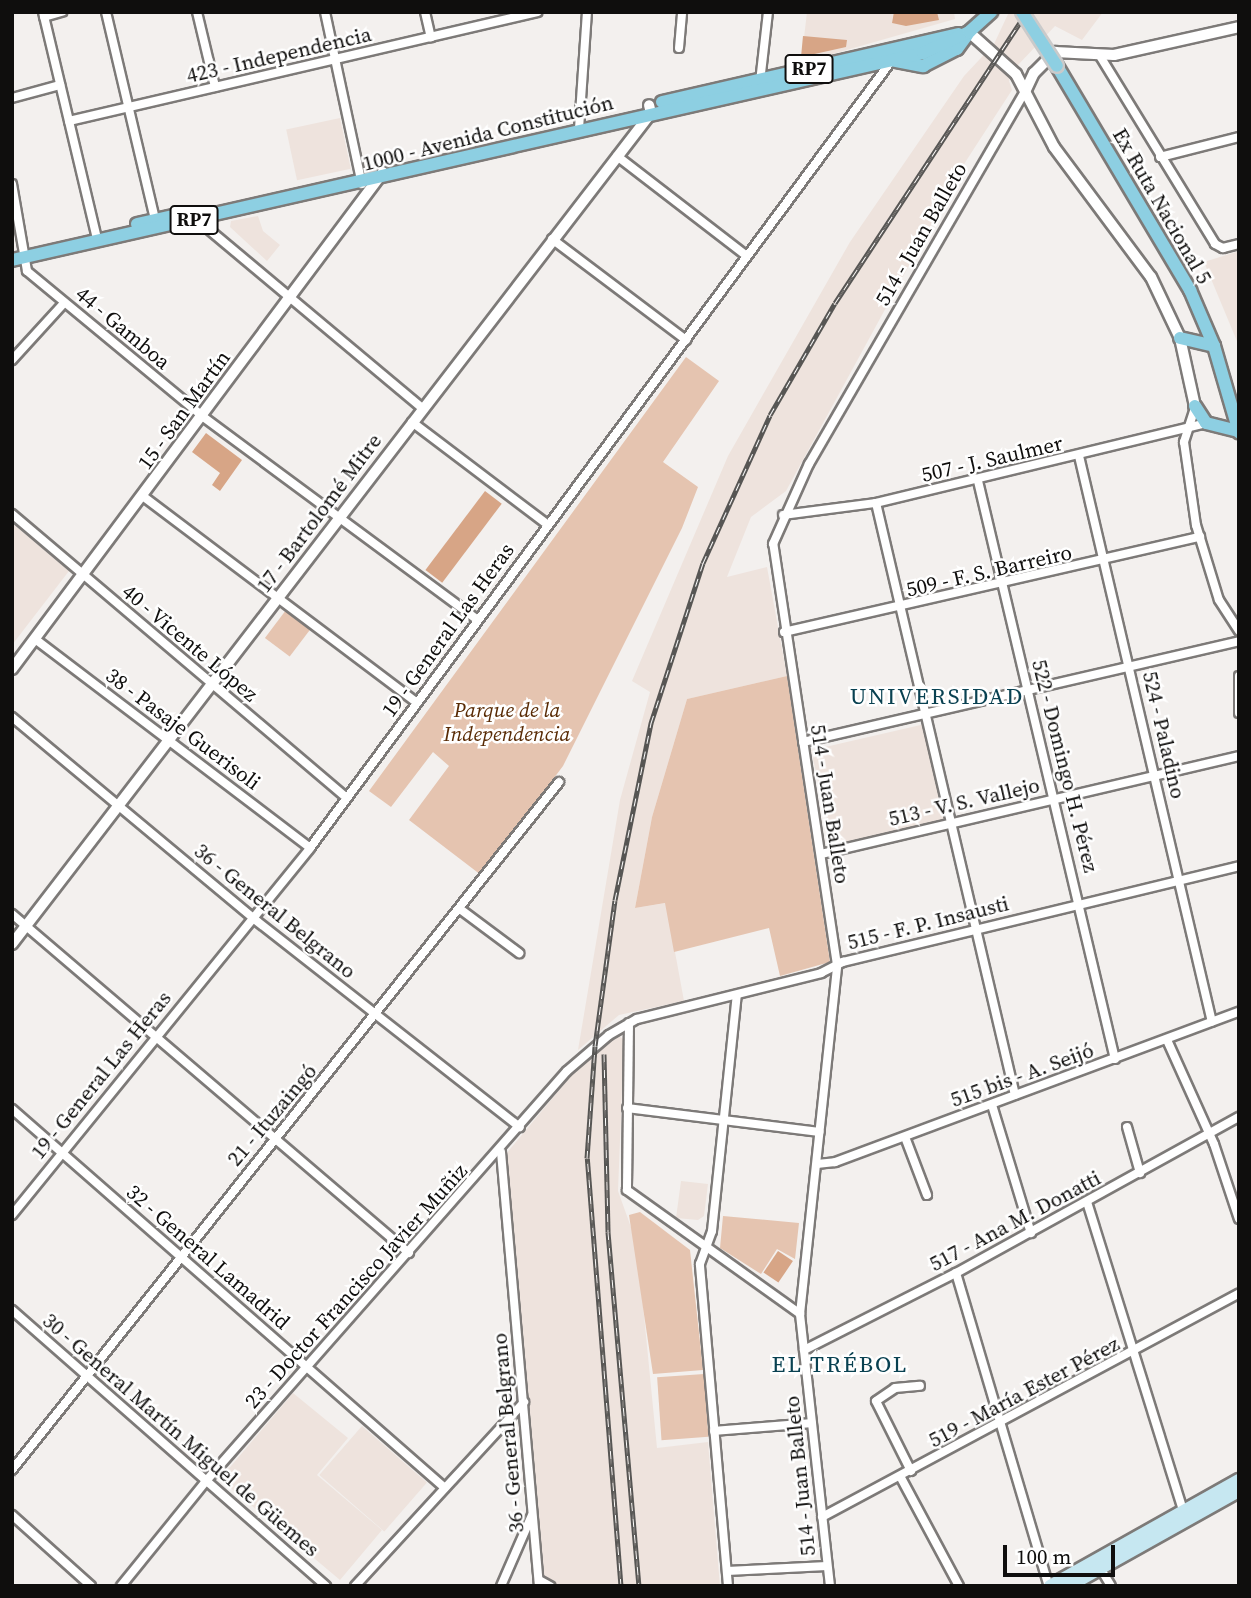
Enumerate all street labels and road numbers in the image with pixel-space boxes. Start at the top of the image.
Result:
street label: 423 - Independencia [184,21,374,89]
road number: RP7 [784,54,834,85]
street label: 1000 - Avenida Constitución [360,90,616,176]
street label: Ex Ruta Nacional 5 [1107,124,1217,288]
street label: 514 - Juan Balleto [870,158,972,310]
road number: RP7 [170,204,218,235]
street label: 44 - Gamboa [71,281,175,375]
street label: 15 - San Martín [133,346,235,474]
street label: 17 - Bartolomé Mitre [251,429,387,597]
street label: 507 - J. Saulmer [919,430,1065,488]
street label: 19 - General Las Heras [376,538,520,722]
street label: 509 - F. S. Barreiro [904,540,1074,602]
street label: 40 - Vicente López [117,579,263,707]
street label: 522 - Domingo H. Pérez [1026,657,1104,875]
street label: 38 - Pasaje Guerisoli [101,663,265,795]
street label: 524 - Paladino [1137,669,1191,801]
street label: 514 - Juan Balleto [805,723,855,885]
street label: 513 - V. S. Vallejo [885,772,1043,832]
street label: 36 - General Belgrano [189,838,361,984]
street label: 515 - F. P. Insausti [845,891,1011,955]
street label: 19 - General Las Heras [26,986,176,1164]
street label: 515 bis - A. Seijó [947,1037,1097,1113]
street label: 21 - Ituzaingó [222,1059,322,1171]
street label: 23 - Doctor Francisco Javier Muñiz [239,1159,473,1413]
street label: 517 - Ana M. Donatti [925,1165,1105,1277]
street label: 32 - General Lamadrid [121,1179,295,1335]
street label: 30 - General Martín Miguel de Güemes [37,1308,325,1562]
street label: 519 - María Ester Pérez [924,1331,1124,1453]
street label: 36 - General Belgrano [487,1332,529,1534]
street label: 514 - Juan Balleto [779,1395,821,1557]

